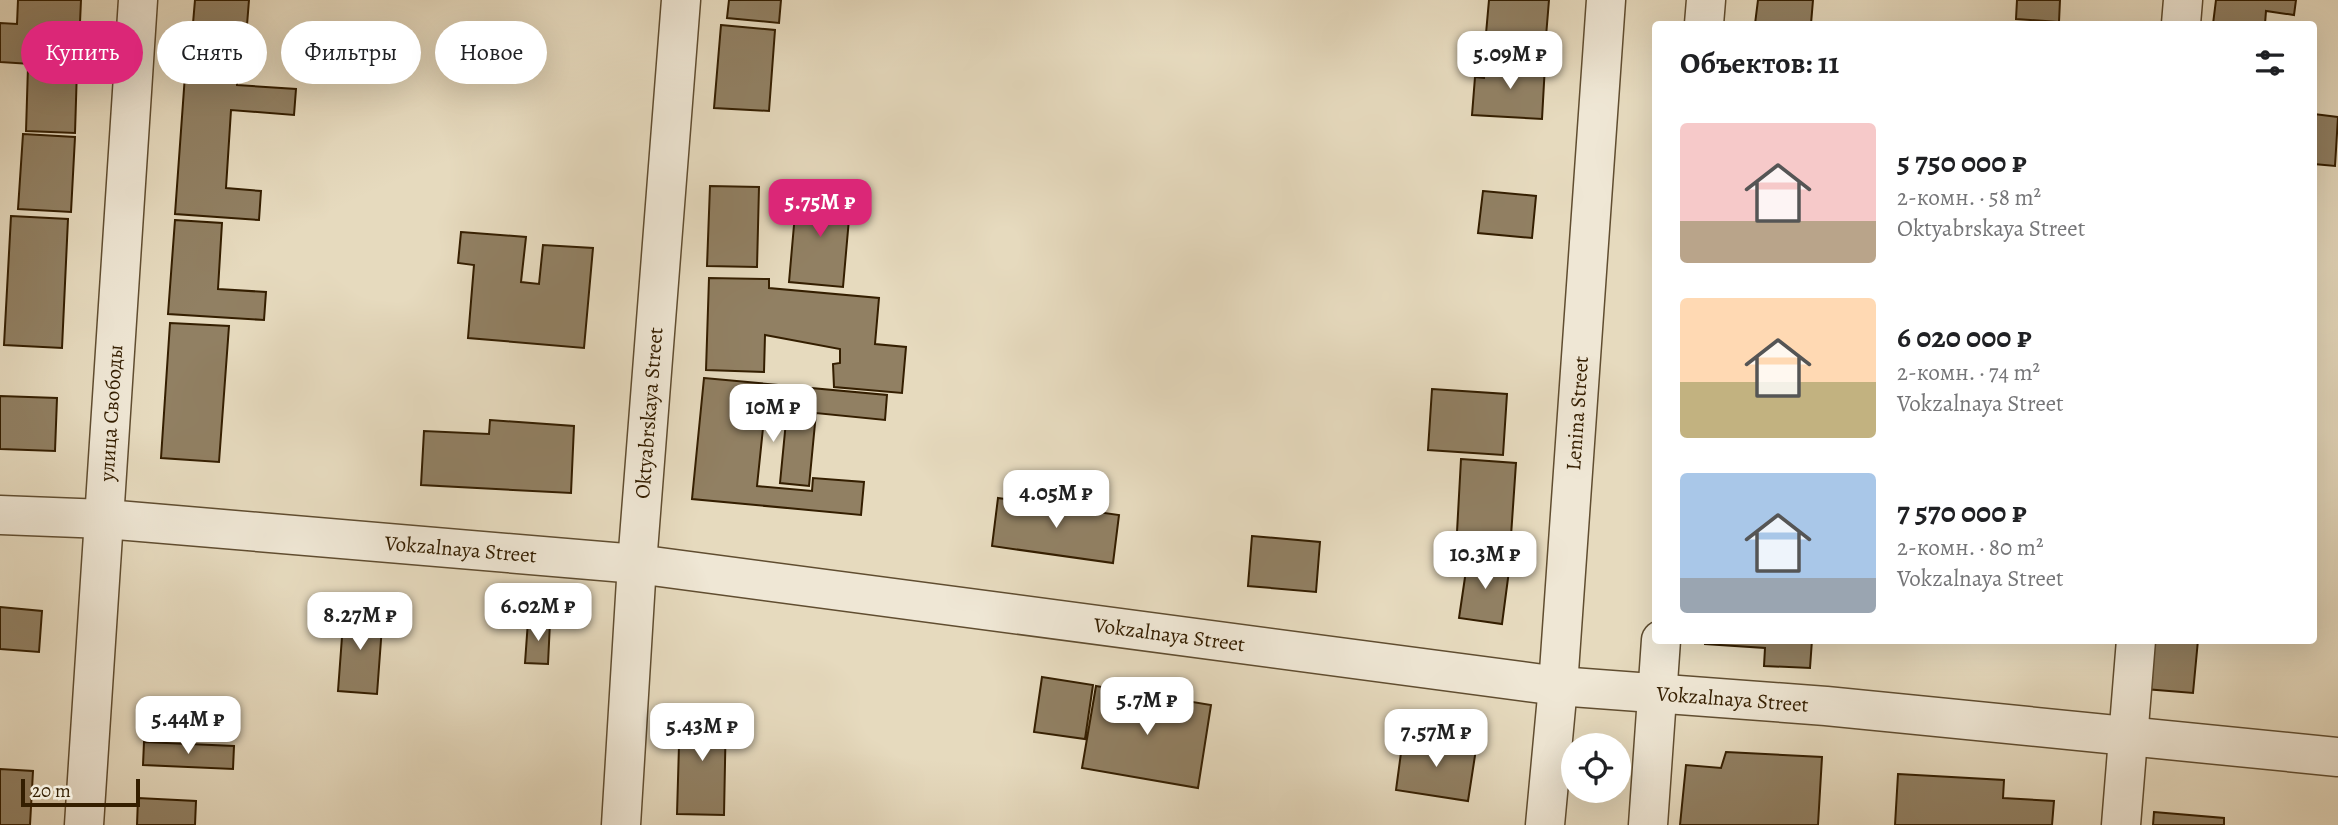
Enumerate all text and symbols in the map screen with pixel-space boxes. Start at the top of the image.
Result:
chip: Купить [21,21,143,84]
chip: Снять [157,21,267,84]
chip: Фильтры [281,21,421,84]
chip: Новое [435,21,547,84]
pin: 5.09M ₽ [1445,32,1575,91]
text: 5.09M ₽ [1473,38,1547,69]
text: Объектов: 11 [1680,43,1839,83]
icon: filters [2251,44,2289,82]
text: 5 750 000 ₽ [1897,142,2027,182]
icon: home [1736,151,1820,235]
pin: 5.75M ₽ [755,180,885,239]
text: 2-комн. · 58 m² [1897,182,2041,213]
text: 5.75M ₽ [785,186,855,217]
text: Oktyabrskaya Street [1897,213,2085,244]
text: 6 020 000 ₽ [1897,317,2032,357]
street label: Oktyabrskaya Street [628,326,669,500]
icon: home [1736,326,1820,410]
street label: улица Свободы [92,344,129,483]
street label: Lenina Street [1559,355,1595,471]
text: 2-комн. · 74 m² [1897,357,2040,388]
pin: 10M ₽ [724,384,822,444]
text: Vokzalnaya Street [1897,388,2064,419]
text: 10M ₽ [746,391,800,422]
pin: 4.05M ₽ [991,470,1121,530]
text: 4.05M ₽ [1019,477,1093,508]
text: 7 570 000 ₽ [1897,492,2027,532]
icon: home [1736,501,1820,585]
street label: Vokzalnaya Street [383,529,538,569]
pin: 10.3M ₽ [1420,532,1550,591]
text: 2-комн. · 80 m² [1897,532,2043,563]
text: 10.3M ₽ [1449,538,1521,569]
text: Vokzalnaya Street [1897,563,2064,594]
pin: 6.02M ₽ [473,584,603,643]
text: 6.02M ₽ [501,590,575,621]
pin: 8.27M ₽ [295,592,425,652]
text: 8.27M ₽ [323,599,397,630]
street label: Vokzalnaya Street [1091,611,1247,658]
pin: 5.7M ₽ [1090,678,1204,737]
street label: Vokzalnaya Street [1654,679,1810,719]
text: 5.7M ₽ [1117,684,1178,715]
pin: 5.44M ₽ [123,696,253,756]
text: 5.44M ₽ [152,703,224,734]
pin: 5.43M ₽ [637,704,767,763]
text: 5.43M ₽ [666,710,738,741]
pin: 7.57M ₽ [1371,710,1501,769]
text: 7.57M ₽ [1401,716,1471,747]
map controls [1561,733,1631,803]
button: locate [1561,733,1631,803]
scale bar [21,776,140,808]
text: 20 m [32,778,71,804]

